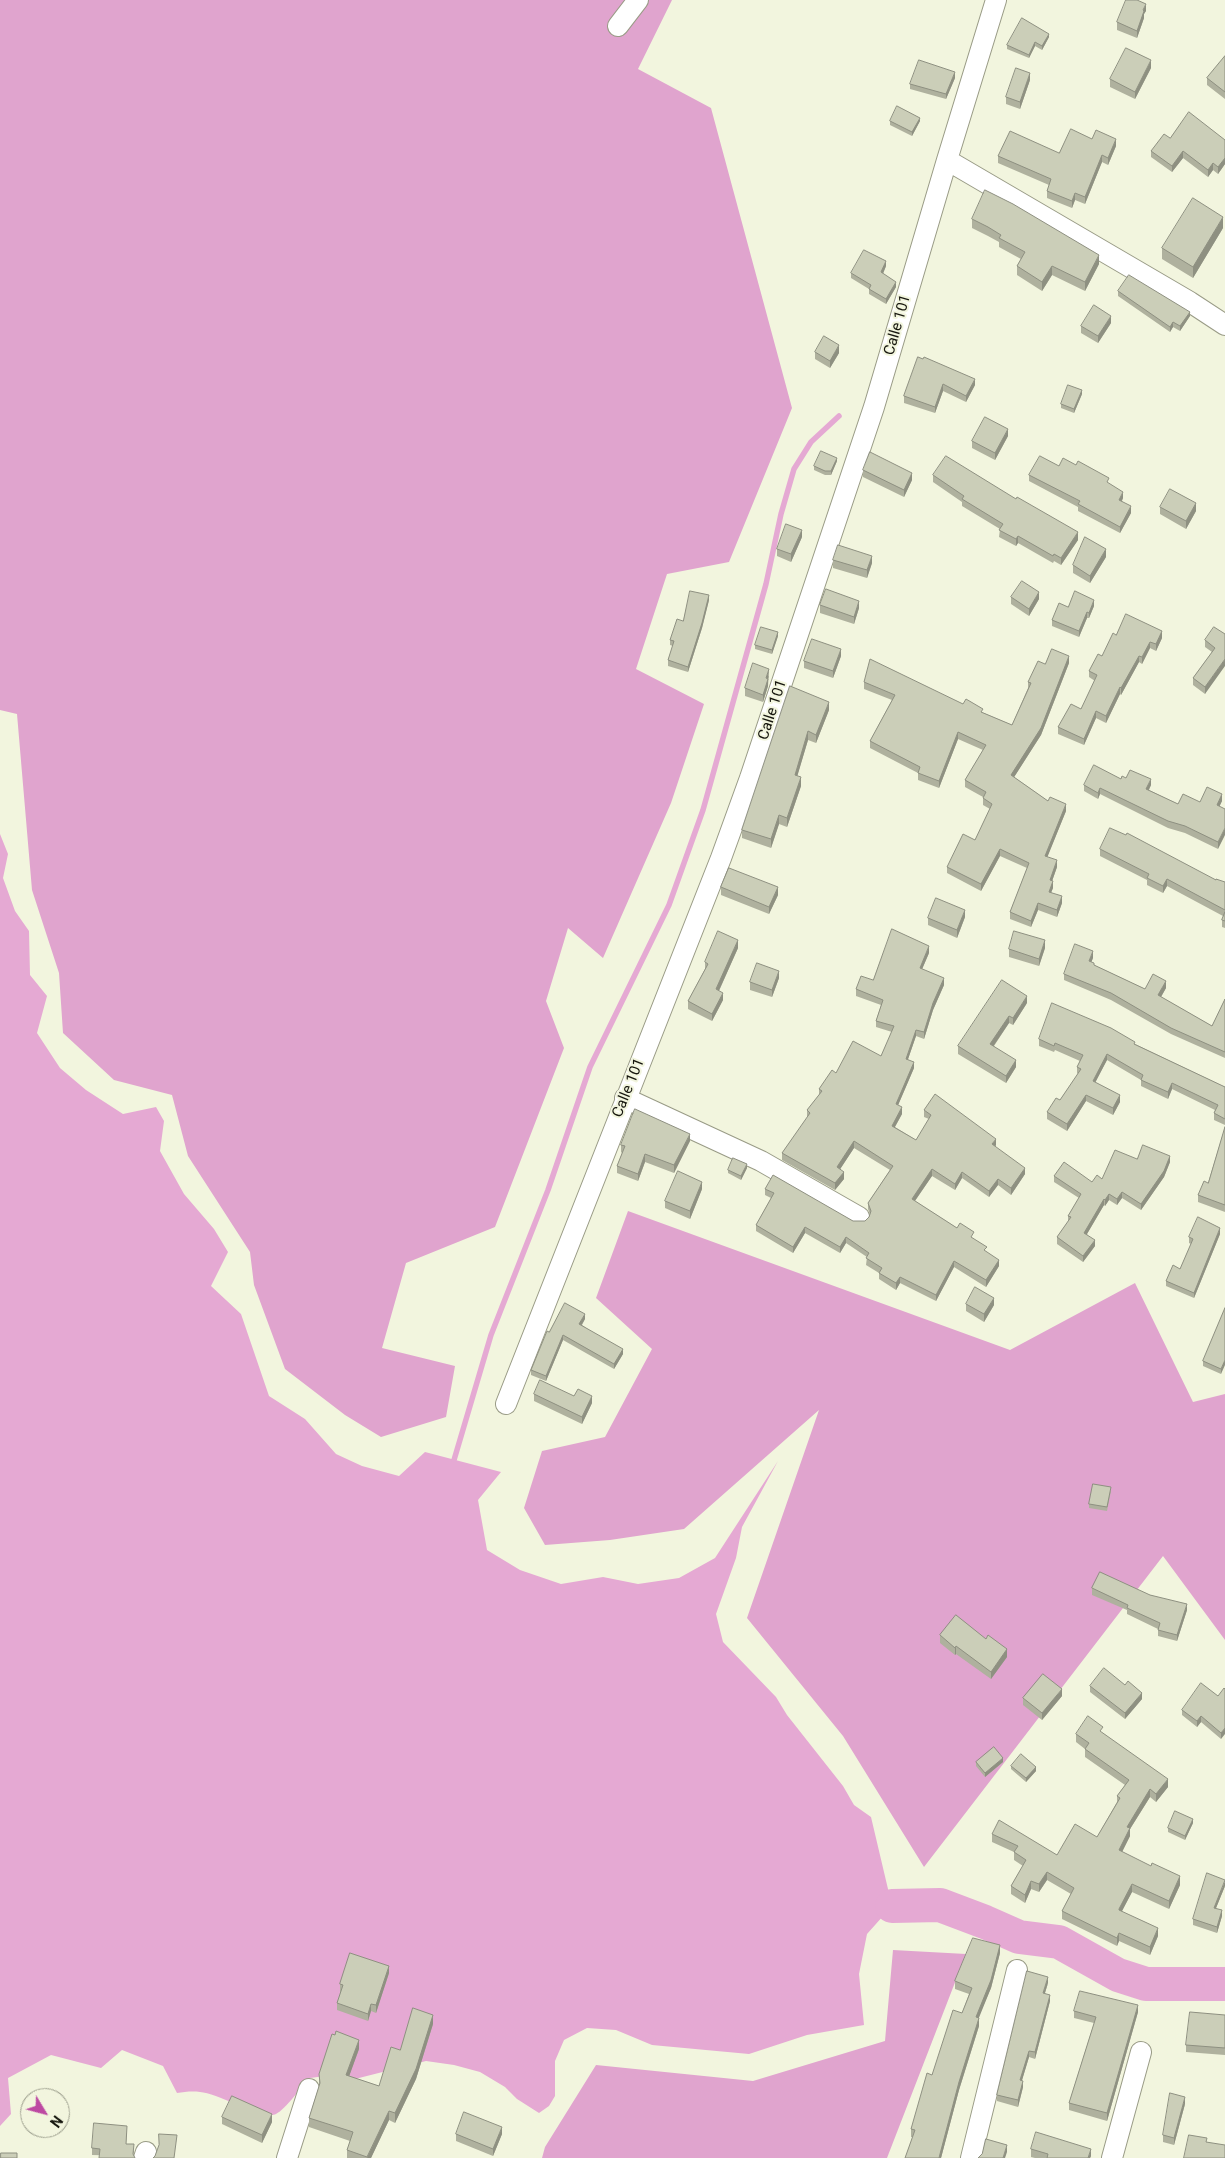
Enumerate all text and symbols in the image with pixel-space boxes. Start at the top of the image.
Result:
street label: Calle 101 [881,293,915,357]
street label: Calle 101 [755,678,791,742]
street label: Calle 101 [609,1056,649,1120]
north arrow [20,2088,70,2138]
text: N [47,2113,66,2130]

